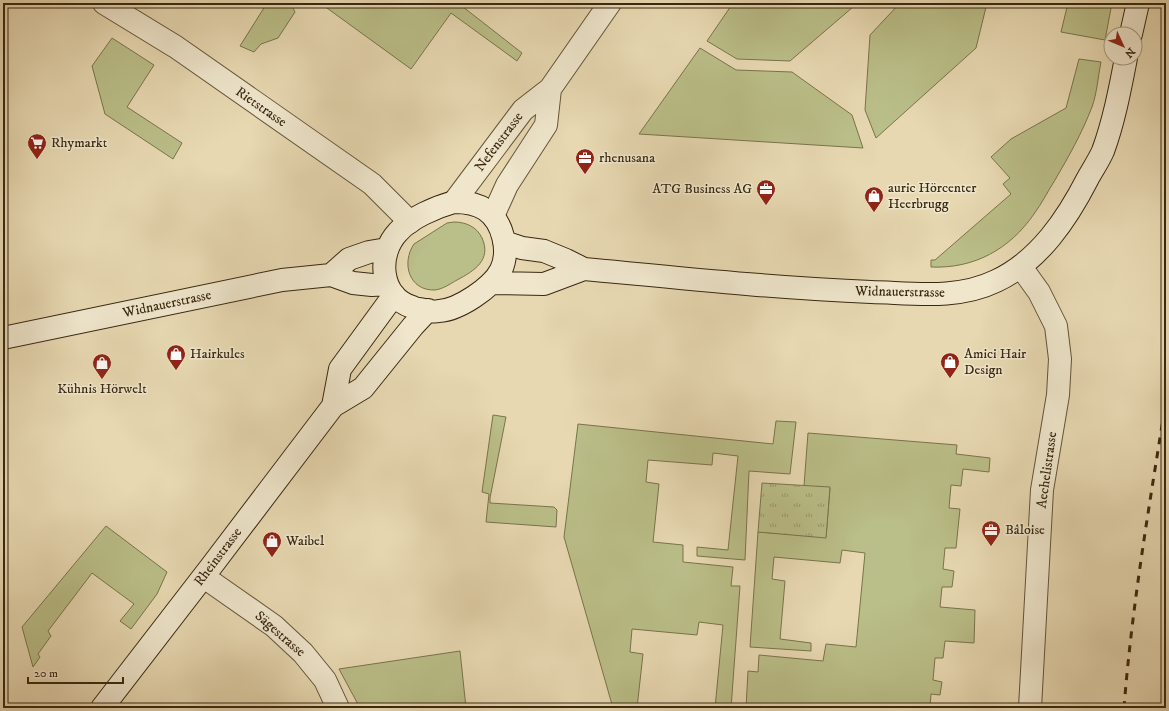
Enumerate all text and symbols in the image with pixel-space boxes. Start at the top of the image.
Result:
north arrow [1103,26,1143,66]
text: N [1121,44,1138,60]
street label: Rietstrasse [232,83,290,131]
street label: Nefenstrasse [471,108,527,175]
supermarket icon: Rhymarkt [26,132,48,160]
place label: Rhymarkt [51,134,108,152]
office icon: rhenusana [574,147,596,175]
place label: rhenusana [599,149,655,167]
office icon: ATG Business AG [755,178,777,206]
place label: auric Hörcenter Heerbrugg [888,179,977,213]
place label: ATG Business AG [652,180,752,198]
shop icon: auric Hörcenter Heerbrugg [863,185,885,213]
street label: Widnauerstrasse [854,282,945,302]
street label: Widnauerstrasse [120,286,213,322]
shop icon: Hairkules [165,343,187,371]
place label: Hairkules [190,345,245,363]
place label: Amici Hair Design [964,345,1027,379]
shop icon: Amici Hair Design [939,351,961,379]
shop icon: Kühnis Hörwelt [91,352,113,380]
place label: Kühnis Hörwelt [57,380,147,398]
street label: Aechelistrasse [1033,430,1061,509]
office icon: Bâloise [980,519,1002,547]
place label: Bâloise [1005,521,1045,539]
street label: Rheinstrasse [190,524,246,590]
shop icon: Waibel [261,530,283,558]
place label: Waibel [285,532,325,550]
street label: Sägestrasse [251,607,309,661]
scale bar [28,659,123,685]
text: 20 m [34,666,58,681]

